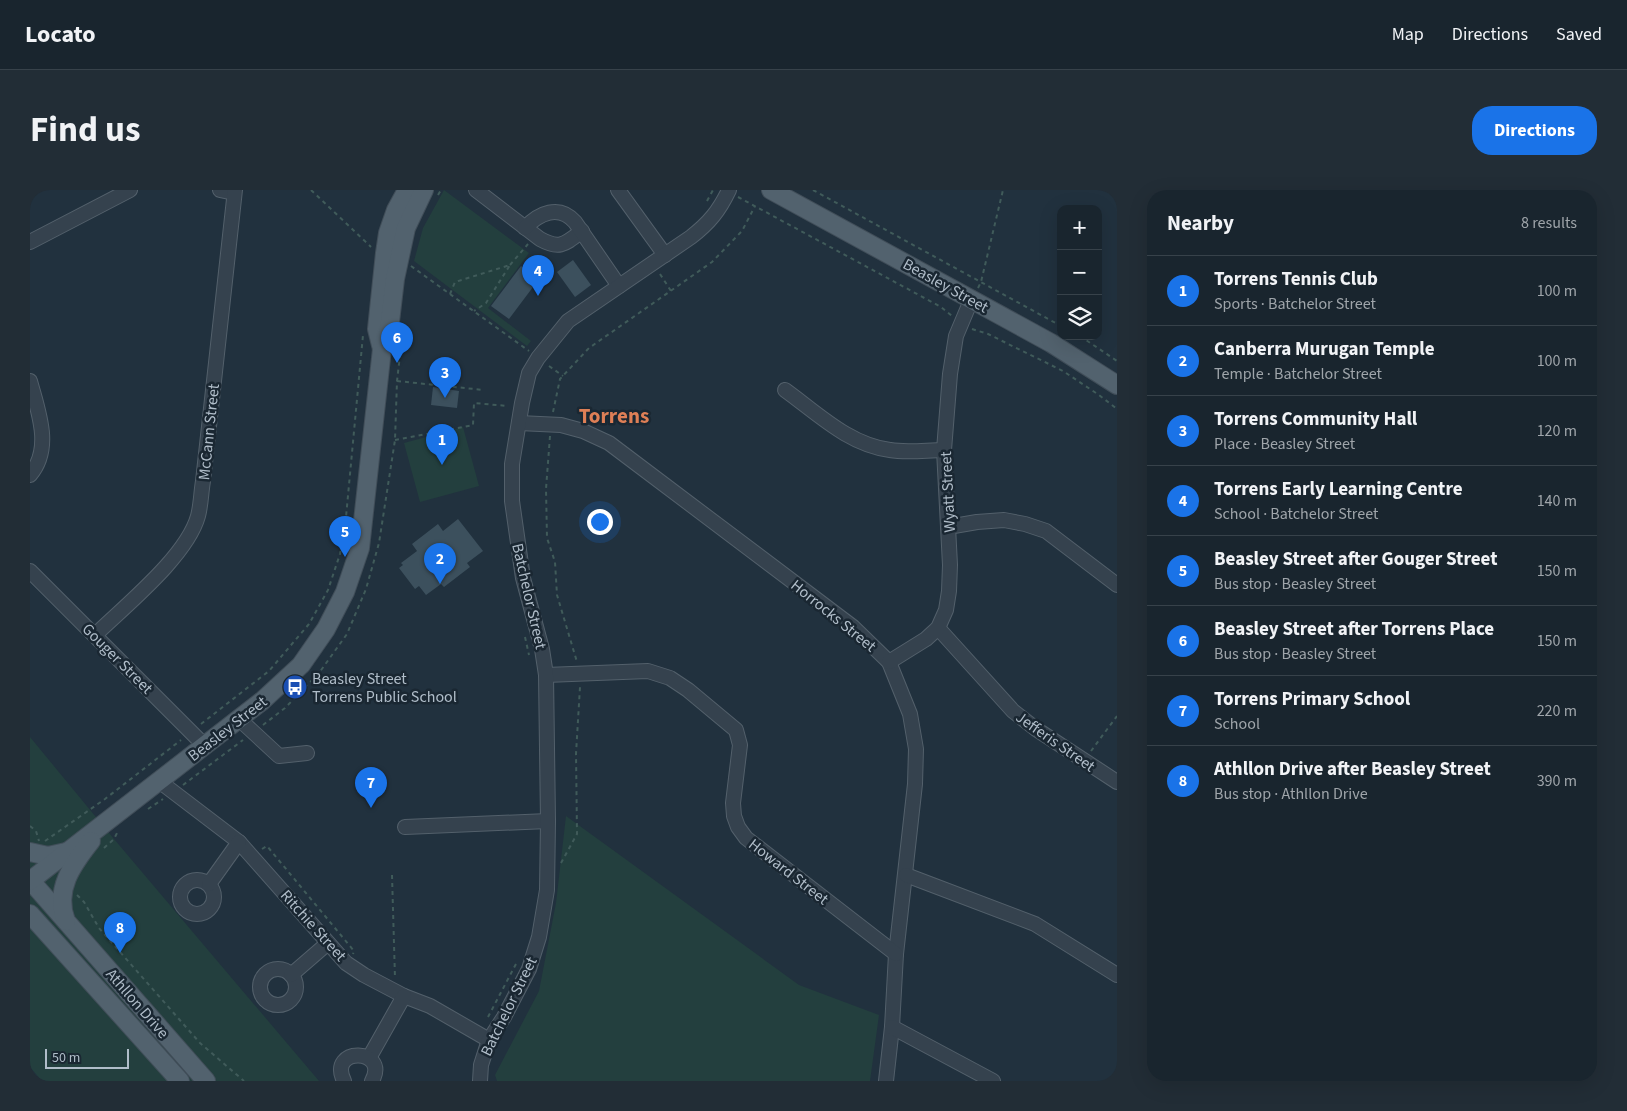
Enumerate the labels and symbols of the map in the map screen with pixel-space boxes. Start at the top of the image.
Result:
street label: Beasley Street [899,253,993,319]
pin: 4 [522,255,554,296]
pin: 6 [381,322,413,363]
pin: 3 [429,357,461,398]
street label: McCann Street [193,382,225,481]
district label: Torrens [579,401,649,431]
pin: 1 [426,424,458,465]
street label: Wyatt Street [935,450,961,533]
your location [587,509,613,535]
pin: 5 [329,516,361,557]
street label: Batchelor Street [506,541,552,652]
pin: 2 [424,543,456,584]
street label: Horrocks Street [786,575,881,657]
street label: Gouger Street [77,618,158,699]
place label: Beasley Street Torrens Public School [312,668,457,708]
bus stop icon: Beasley Street Torrens Public School [282,674,308,700]
street label: Beasley Street [184,691,272,767]
street label: Jefferis Street [1011,706,1100,778]
pin: 7 [355,767,387,808]
street label: Howard Street [744,834,833,910]
street label: Ritchie Street [275,885,352,967]
pin: 8 [104,912,136,953]
street label: Batchelor Street [475,953,543,1060]
street label: Athllon Drive [101,964,174,1043]
scale bar [45,1046,129,1069]

